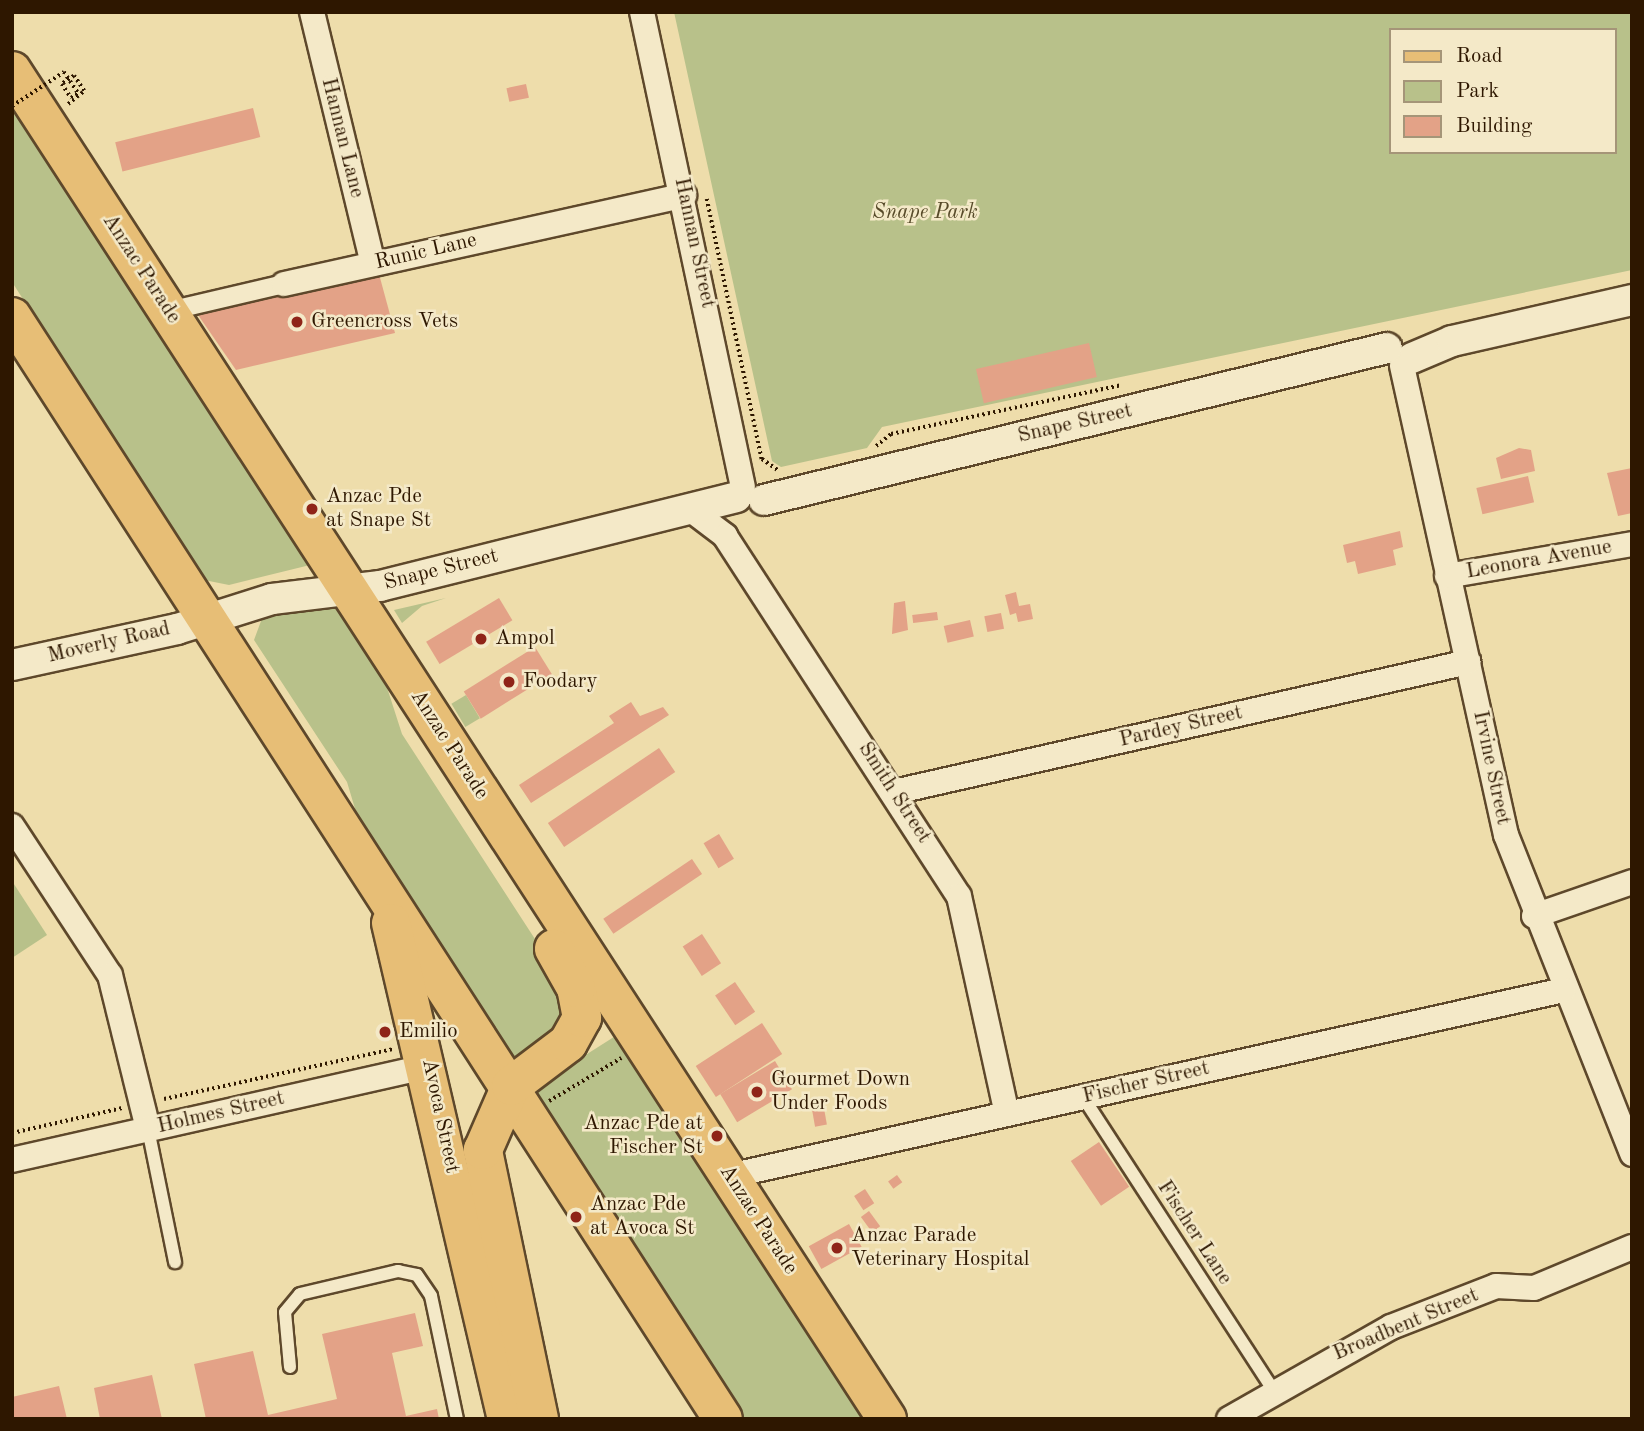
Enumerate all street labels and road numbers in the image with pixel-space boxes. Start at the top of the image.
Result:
street label: Hannan Lane [315,75,369,201]
street label: Hannan Street [668,175,720,311]
street label: Anzac Parade [96,210,186,328]
street label: Runic Lane [373,228,479,276]
street label: Snape Street [1015,399,1135,449]
street label: Leonora Avenue [1464,535,1614,585]
street label: Snape Street [381,544,501,596]
street label: Moverly Road [45,617,173,669]
street label: Anzac Parade [404,686,494,804]
street label: Pardey Street [1117,701,1245,753]
street label: Irvine Street [1467,709,1515,827]
street label: Smith Street [852,738,936,848]
street label: Fischer Street [1080,1056,1212,1110]
street label: Avoca Street [416,1057,464,1175]
street label: Holmes Street [155,1086,287,1140]
street label: Anzac Parade [713,1161,803,1279]
street label: Fischer Lane [1151,1176,1237,1290]
street label: Broadbent Street [1330,1283,1482,1367]

